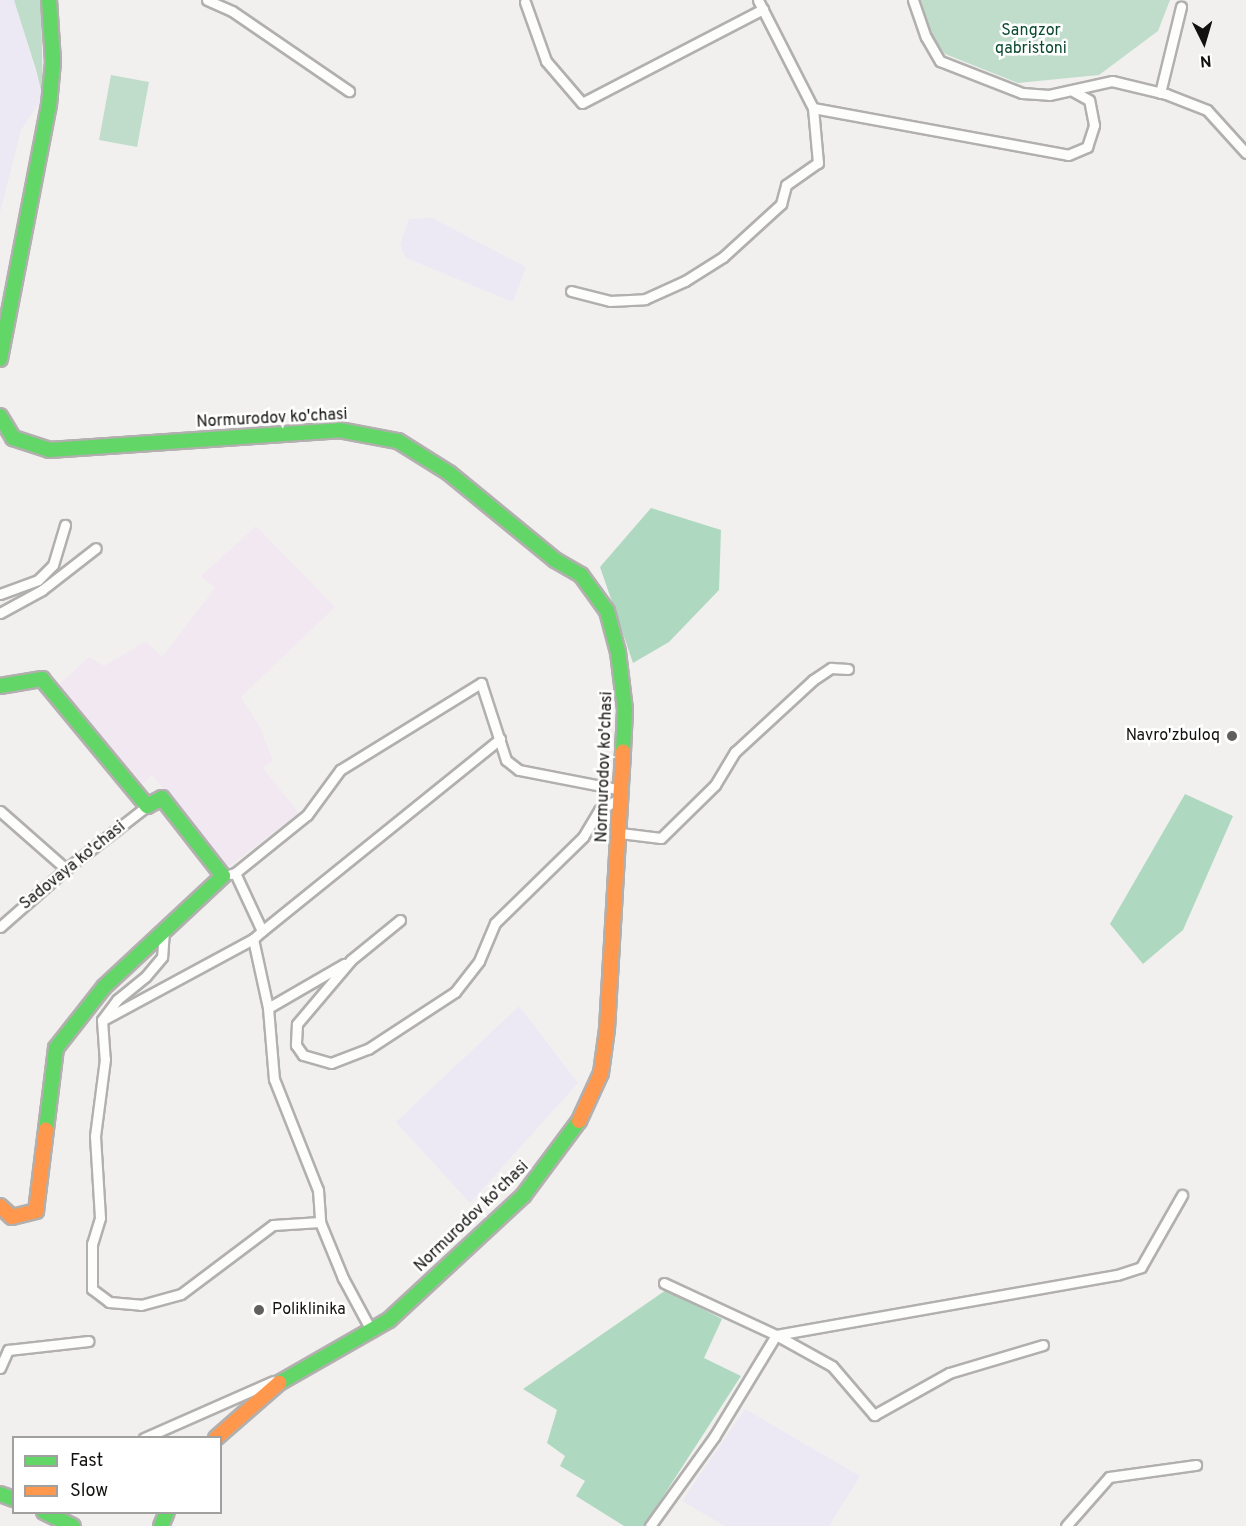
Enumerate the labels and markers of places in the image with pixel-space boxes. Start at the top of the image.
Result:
place label: Navro'zbuloq [1126,726,1220,746]
marker: Navro'zbuloq [1225,729,1239,743]
place label: Poliklinika [272,1300,346,1320]
marker: Poliklinika [250,1301,268,1319]

